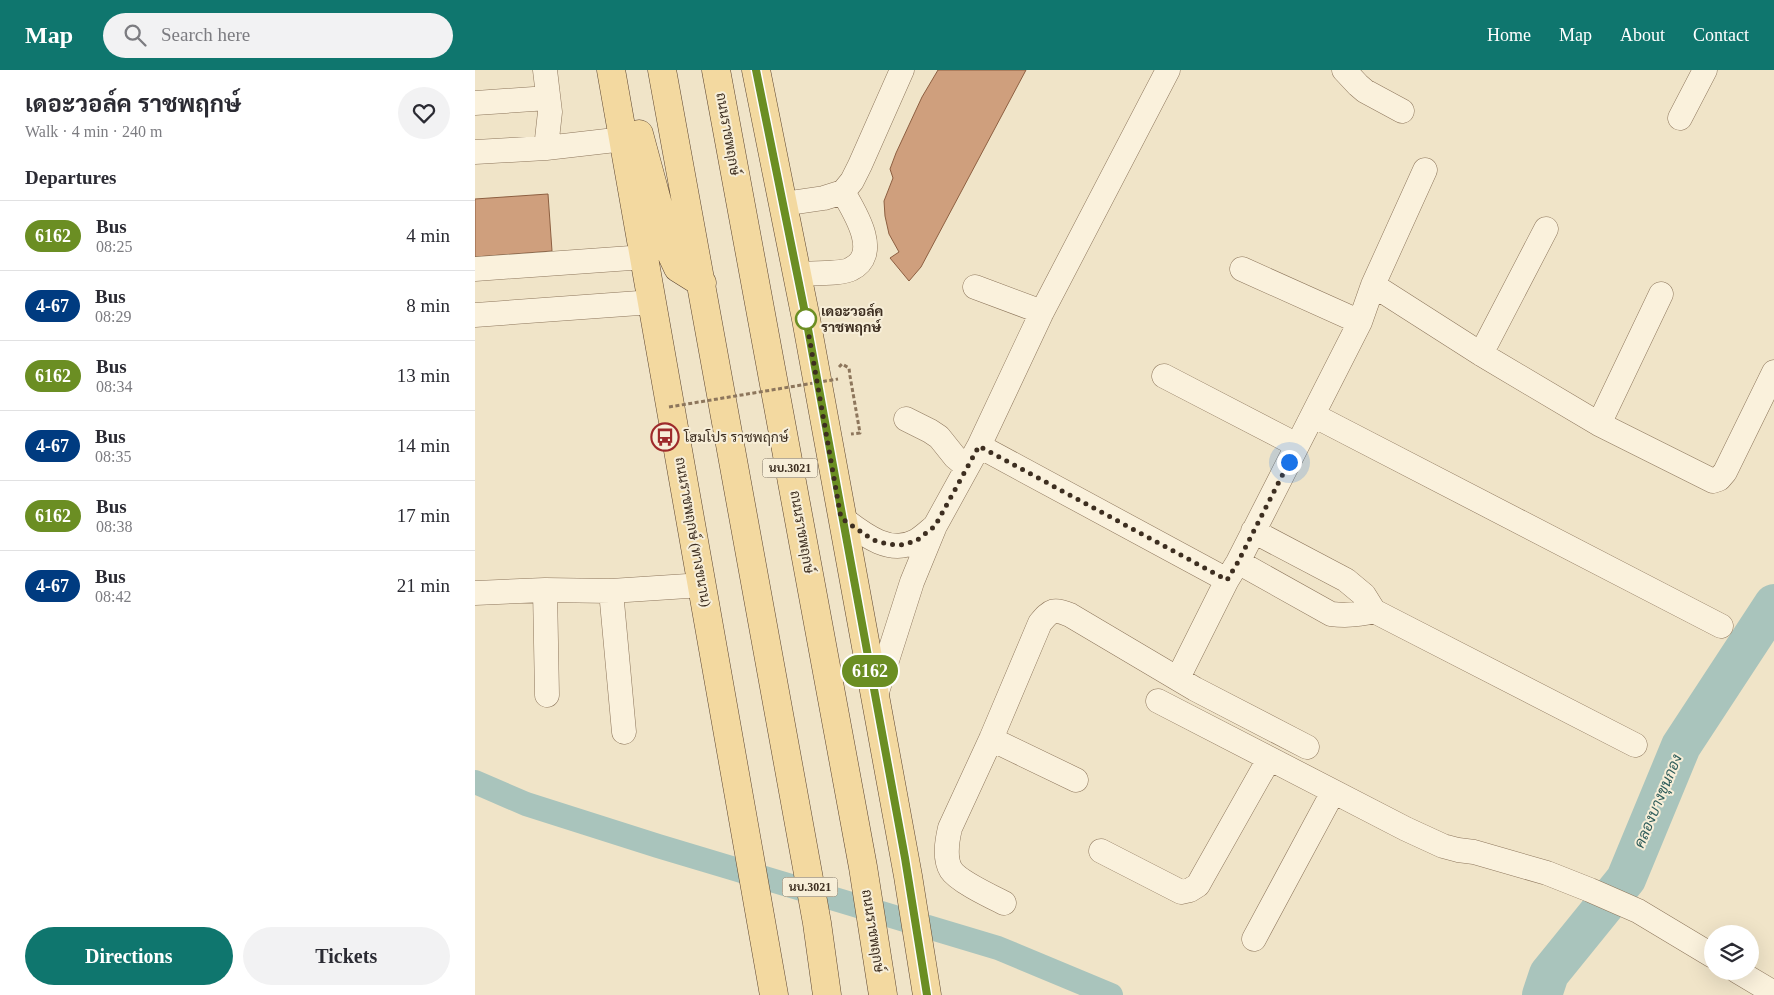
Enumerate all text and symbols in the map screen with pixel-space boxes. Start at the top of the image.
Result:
search box [103,13,453,58]
icon: search [121,21,149,49]
text: Map [25,22,73,48]
text: Search here [161,24,250,45]
text: Home [1487,25,1531,45]
text: Map [1559,25,1592,45]
text: About [1620,25,1665,45]
text: Contact [1693,25,1749,45]
button: heart [398,87,450,139]
text: เดอะวอล์ค ราชพฤกษ์ [25,91,241,117]
street label: ถนนราชพฤกษ์ [712,91,745,177]
text: Walk · 4 min · 240 m [25,123,162,140]
text: Departures [25,167,116,188]
text: Bus [96,216,127,237]
text: 4 min [406,225,450,246]
text: 6162 [35,226,71,246]
text: 08:25 [96,238,132,255]
text: Bus [95,286,126,307]
text: 8 min [406,295,450,316]
text: 4-67 [36,296,69,316]
place label: เดอะวอล์ค ราชพฤกษ์ [821,302,883,336]
text: 08:29 [95,308,131,325]
marker: เดอะวอล์ค ราชพฤกษ์ [795,308,817,330]
text: Bus [96,356,127,377]
text: 13 min [397,365,450,386]
text: 6162 [35,366,71,386]
text: 08:34 [96,378,132,395]
bus stop icon: โฮมโปร ราชพฤกษ์ [650,422,680,452]
text: Bus [95,426,126,447]
place label: โฮมโปร ราชพฤกษ์ [683,428,789,446]
text: 14 min [397,435,450,456]
text: 4-67 [36,436,69,456]
text: 08:35 [95,448,131,465]
your location [1277,450,1302,475]
street label: ถนนราชพฤกษ์ (ทางขนาน) [671,456,716,609]
road number: นบ.3021 [763,458,817,478]
street label: ถนนราชพฤกษ์ [786,489,819,575]
text: Bus [96,496,127,517]
text: 17 min [397,505,450,526]
text: 6162 [35,506,71,526]
text: 08:38 [96,518,132,535]
text: Bus [95,566,126,587]
text: 21 min [397,575,450,596]
text: 4-67 [36,576,69,596]
text: 08:42 [95,588,131,605]
line badge: 6162 [835,655,905,687]
text: 6162 [852,661,888,681]
water label: คลองบางขุนกอง [1631,752,1688,851]
road number: นบ.3021 [783,878,837,896]
street label: ถนนราชพฤกษ์ [858,888,889,974]
map controls [1704,925,1759,980]
button: layers [1704,925,1759,980]
button: Directions [25,927,233,985]
button: Tickets [243,927,450,985]

